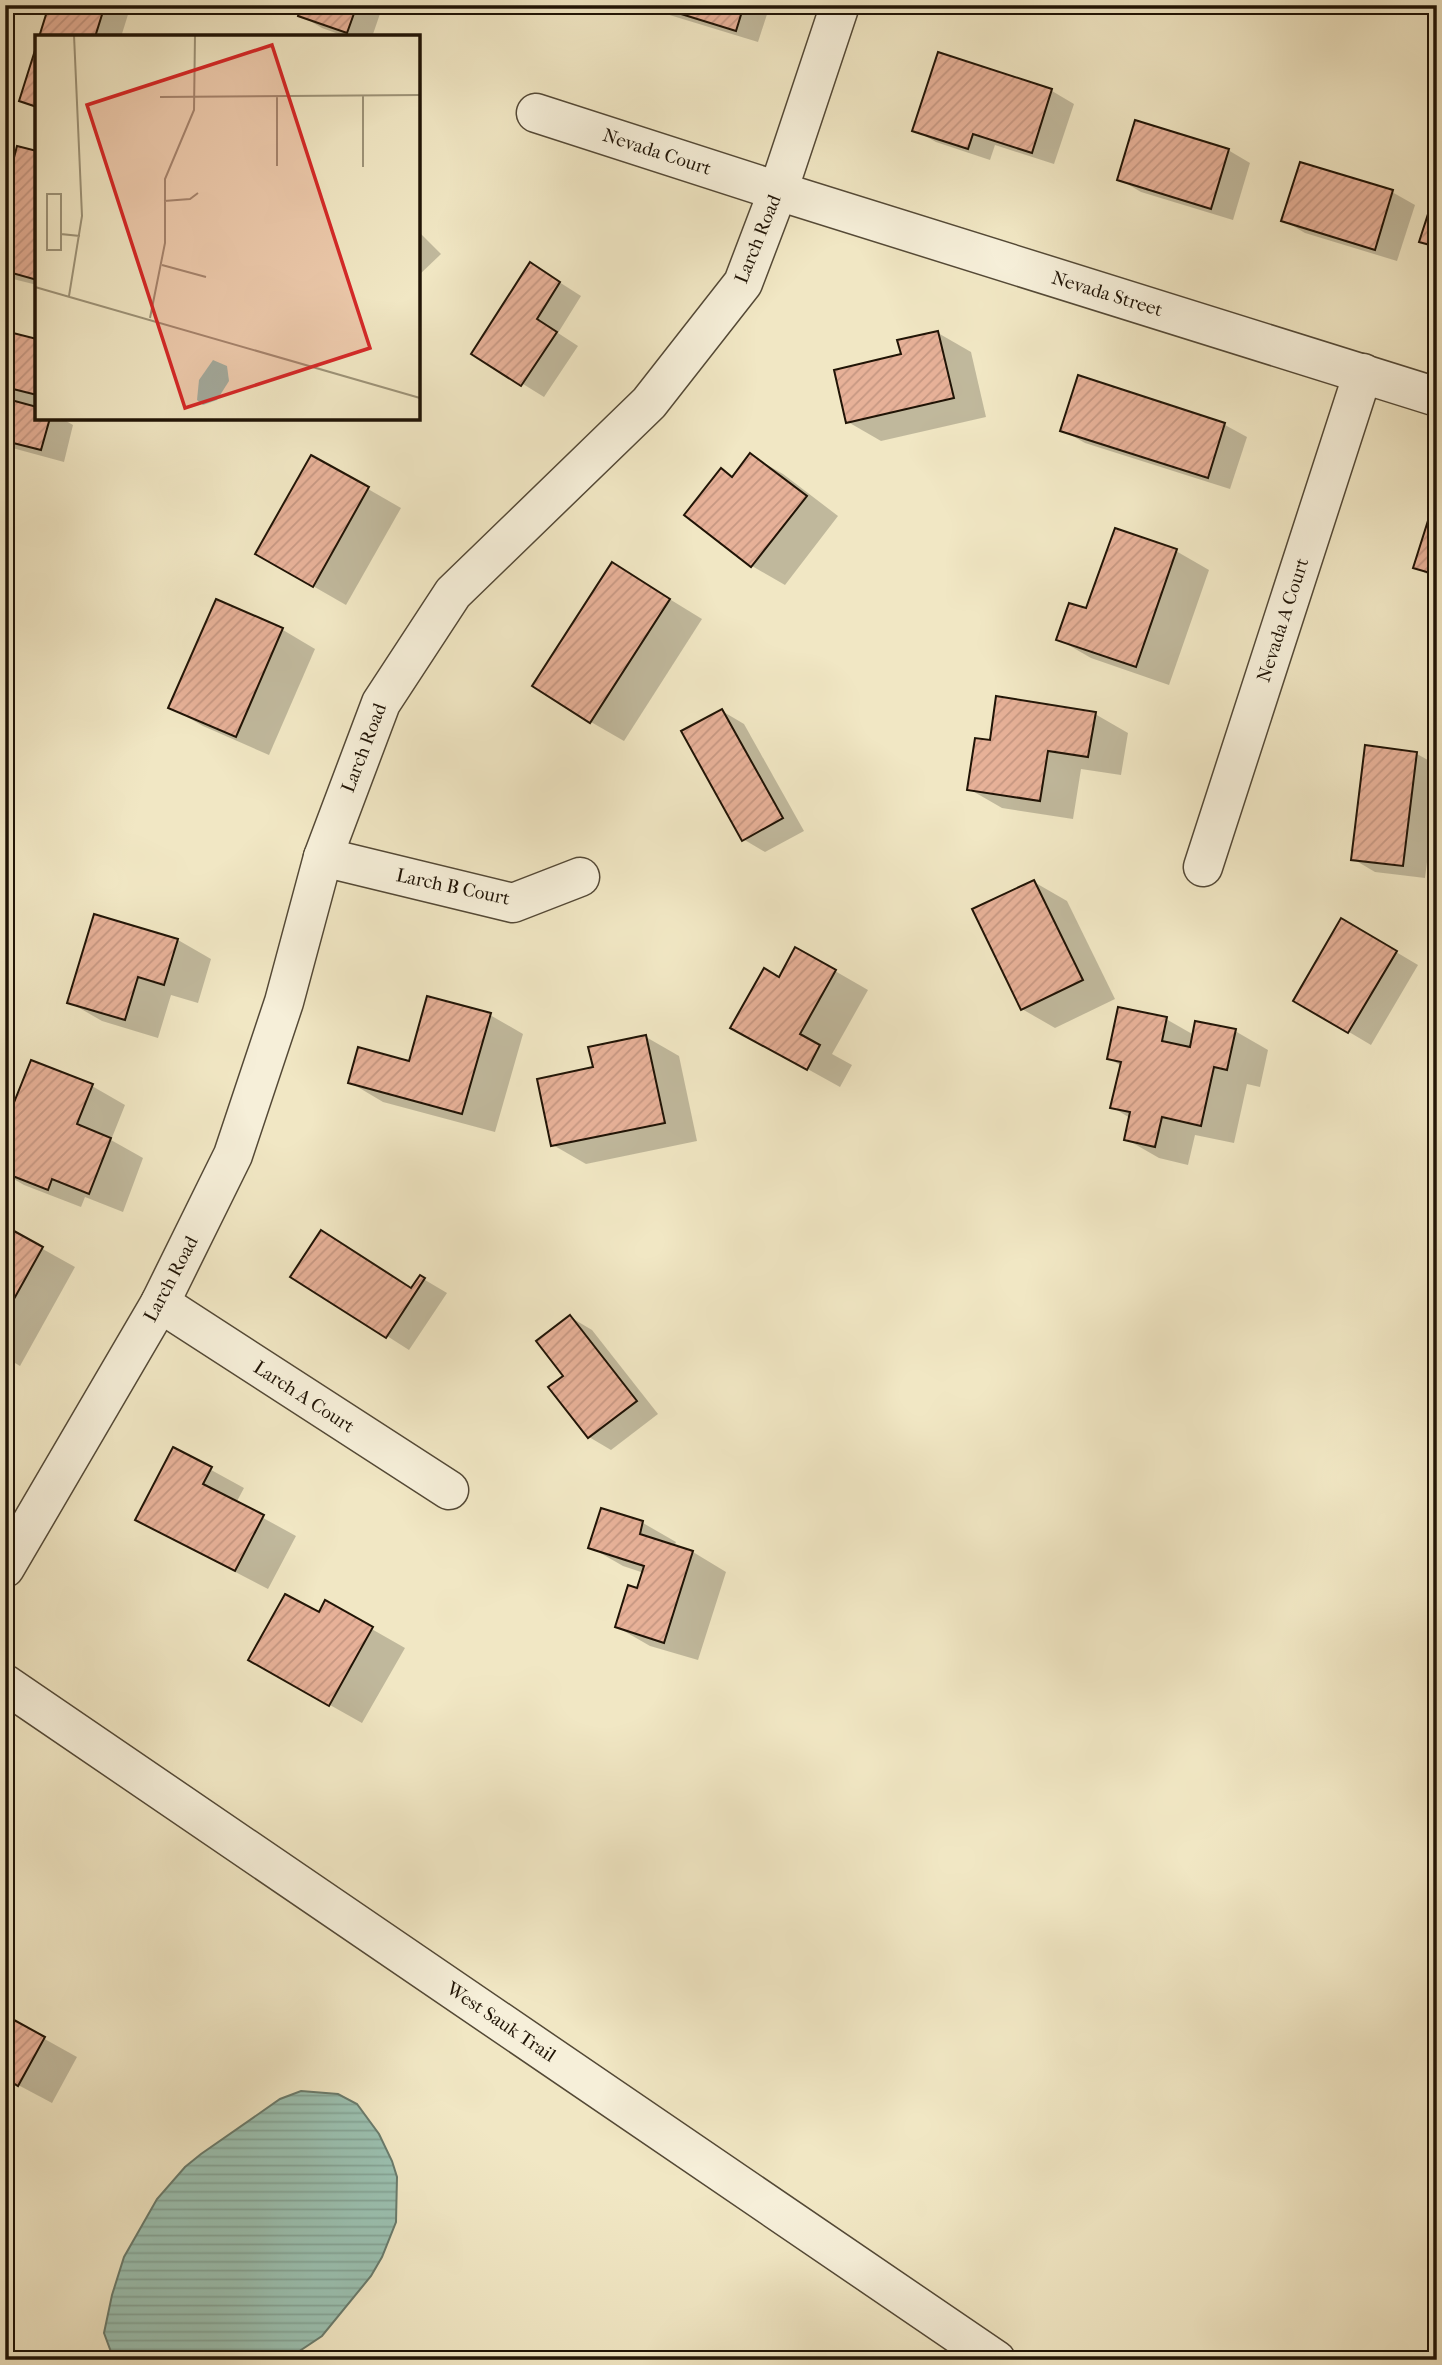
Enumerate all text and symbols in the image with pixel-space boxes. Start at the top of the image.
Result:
inset map [35,35,420,420]
street label: Nevada Court [600,124,714,180]
street label: Larch Road [730,191,786,287]
street label: Nevada Street [1049,267,1165,321]
street label: Nevada A Court [1253,555,1313,685]
street label: Larch Road [337,700,391,796]
street label: Larch B Court [394,864,512,910]
street label: Larch Road [139,1232,203,1326]
street label: Larch A Court [249,1356,359,1438]
street label: West Sauk Trail [441,1977,560,2067]

